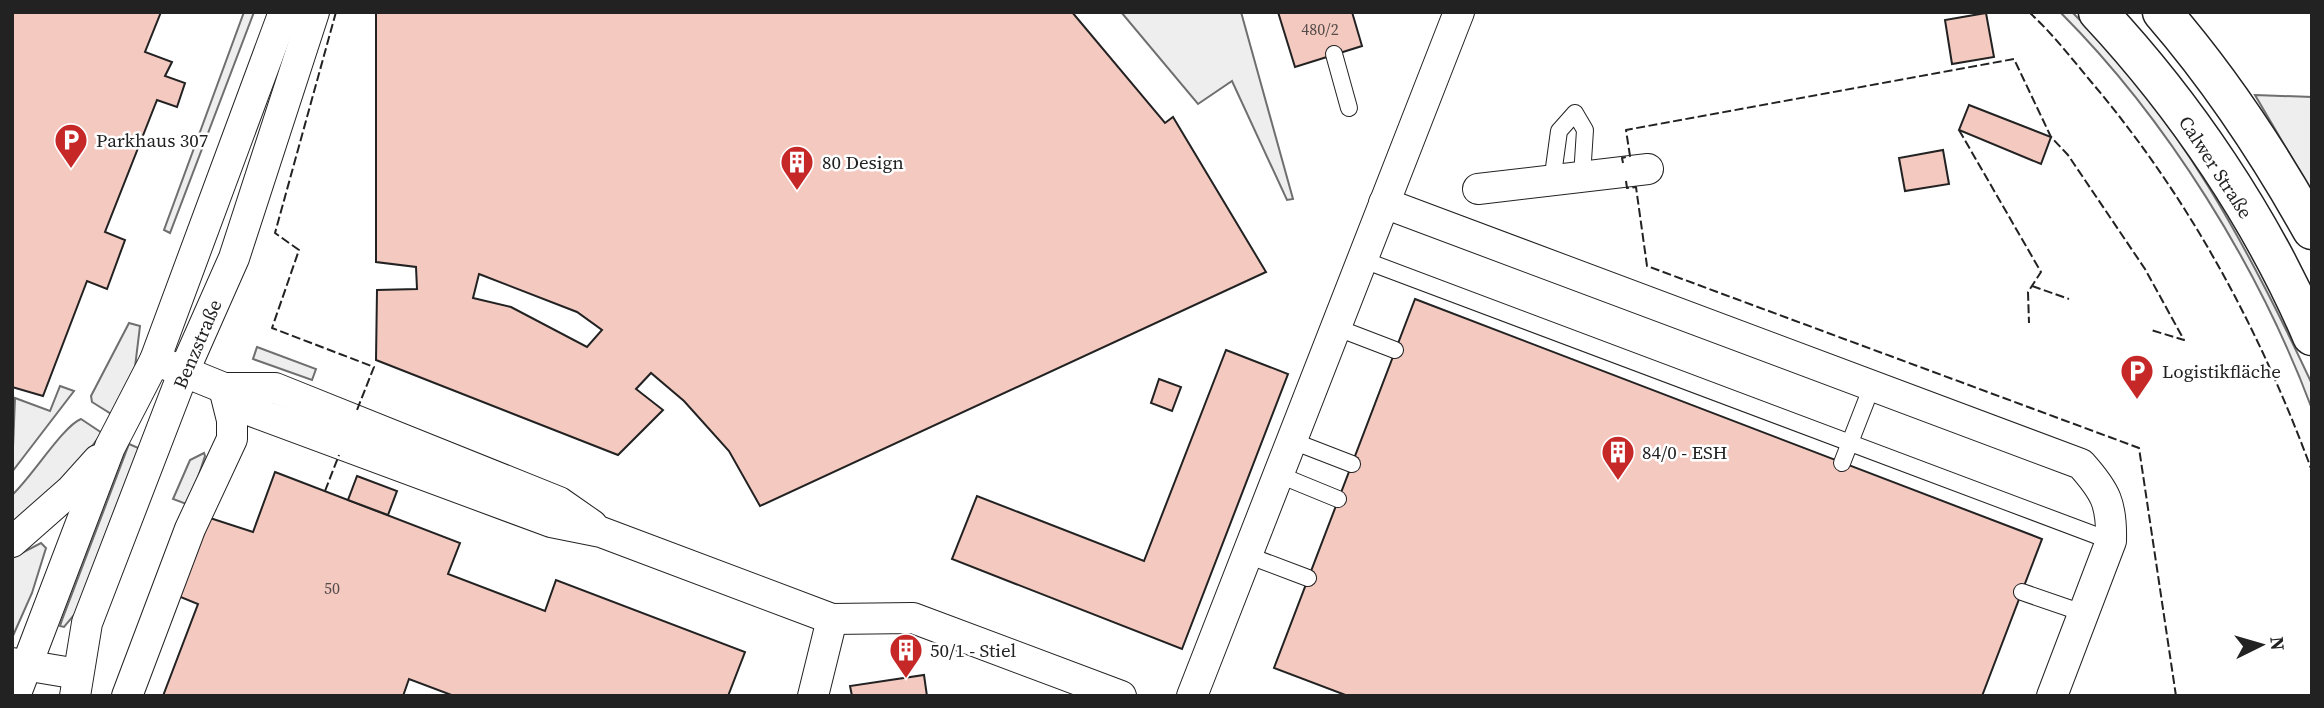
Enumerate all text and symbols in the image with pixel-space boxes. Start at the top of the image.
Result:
house number: 480/2 [1301,18,1339,40]
street label: Calwer Straße [2173,111,2259,223]
parking icon: Parkhaus 307 [52,121,90,170]
place label: Parkhaus 307 [96,127,208,153]
building icon: 80 Design [778,143,816,192]
place label: 80 Design [822,149,904,175]
street label: Benzstraße [167,295,227,393]
parking icon: Logistikfläche [2118,352,2156,401]
place label: Logistikfläche [2162,358,2281,384]
building icon: 84/0 - ESH [1599,433,1637,482]
place label: 84/0 - ESH [1642,439,1728,465]
house number: 50 [324,577,340,599]
north arrow [2226,610,2296,680]
building icon: 50/1 - Stiel [887,631,925,680]
text: N [2264,635,2292,652]
place label: 50/1 - Stiel [930,637,1016,663]

